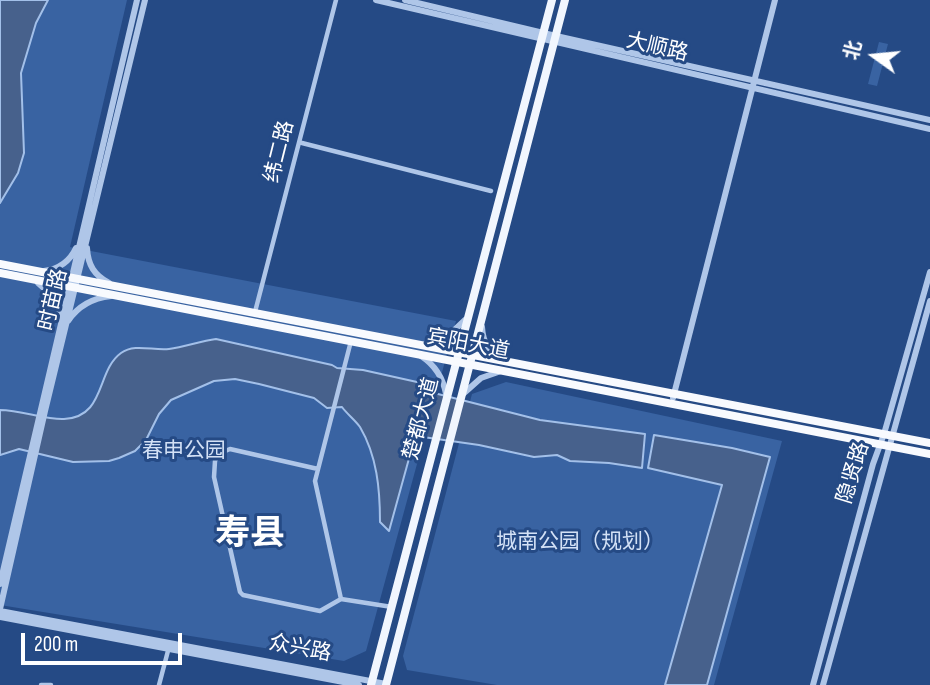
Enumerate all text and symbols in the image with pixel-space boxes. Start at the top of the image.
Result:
north arrow [839,21,909,91]
street label: 大顺路 [623,29,691,67]
text: 北 [840,38,867,63]
street label: 纬二路 [260,118,300,186]
street label: 时苗路 [35,266,73,334]
street label: 宾阳大道 [424,325,512,365]
street label: 楚都大道 [399,375,445,463]
park label: 春申公园 [142,439,226,465]
street label: 隐贤路 [833,439,875,507]
district label: 寿县 [215,514,285,556]
park label: 城南公园（规划） [496,530,664,556]
scale bar [24,618,186,662]
street label: 众兴路 [267,631,333,667]
text: 200 m [34,632,78,657]

